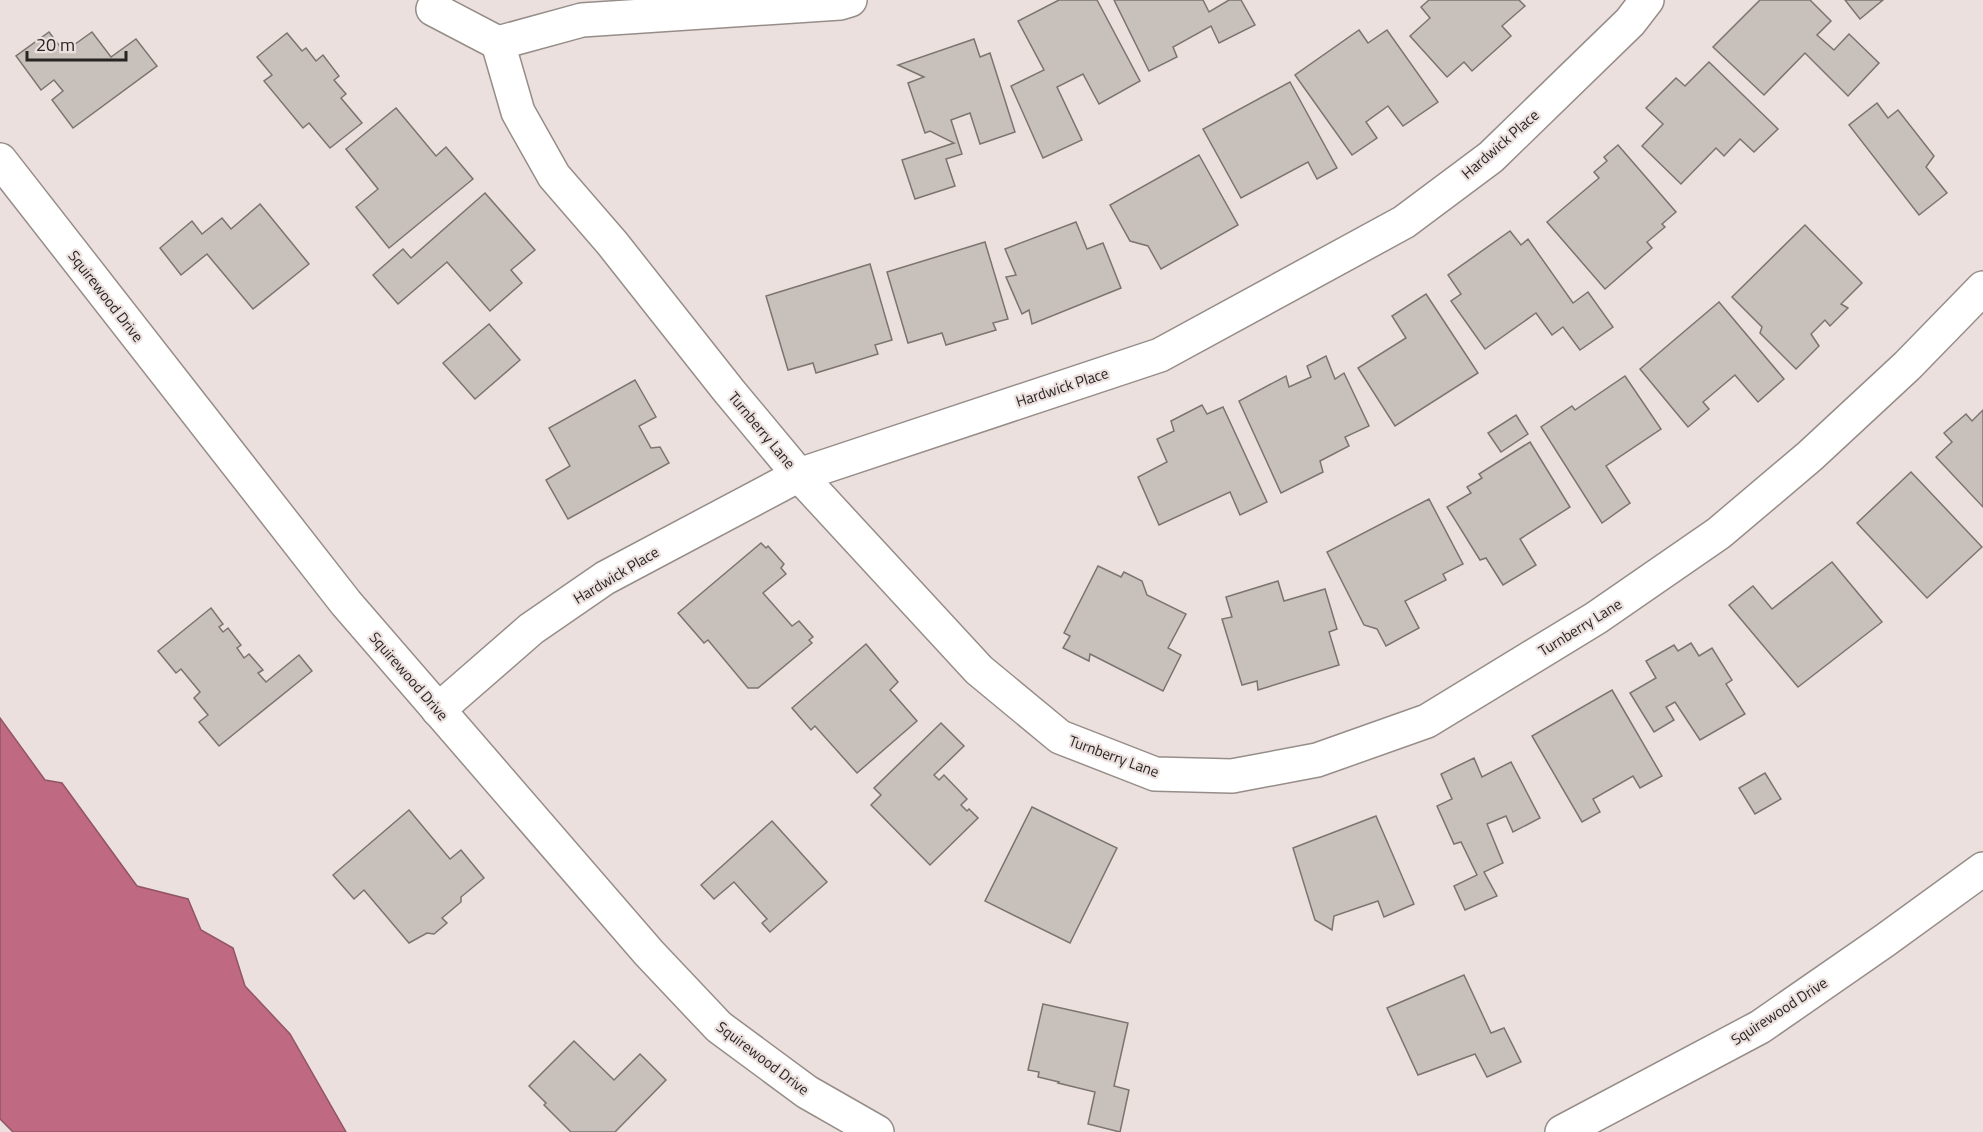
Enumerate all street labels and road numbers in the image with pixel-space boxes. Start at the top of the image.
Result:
street label: Hardwick Place [1456,104,1544,184]
street label: Squirewood Drive [63,245,149,347]
street label: Hardwick Place [1013,361,1111,413]
street label: Turnberry Lane [723,386,801,474]
street label: Hardwick Place [569,540,663,610]
street label: Turnberry Lane [1534,592,1626,662]
street label: Squirewood Drive [364,627,454,725]
street label: Turnberry Lane [1066,729,1162,783]
street label: Squirewood Drive [1726,971,1832,1051]
street label: Squirewood Drive [712,1015,814,1101]

